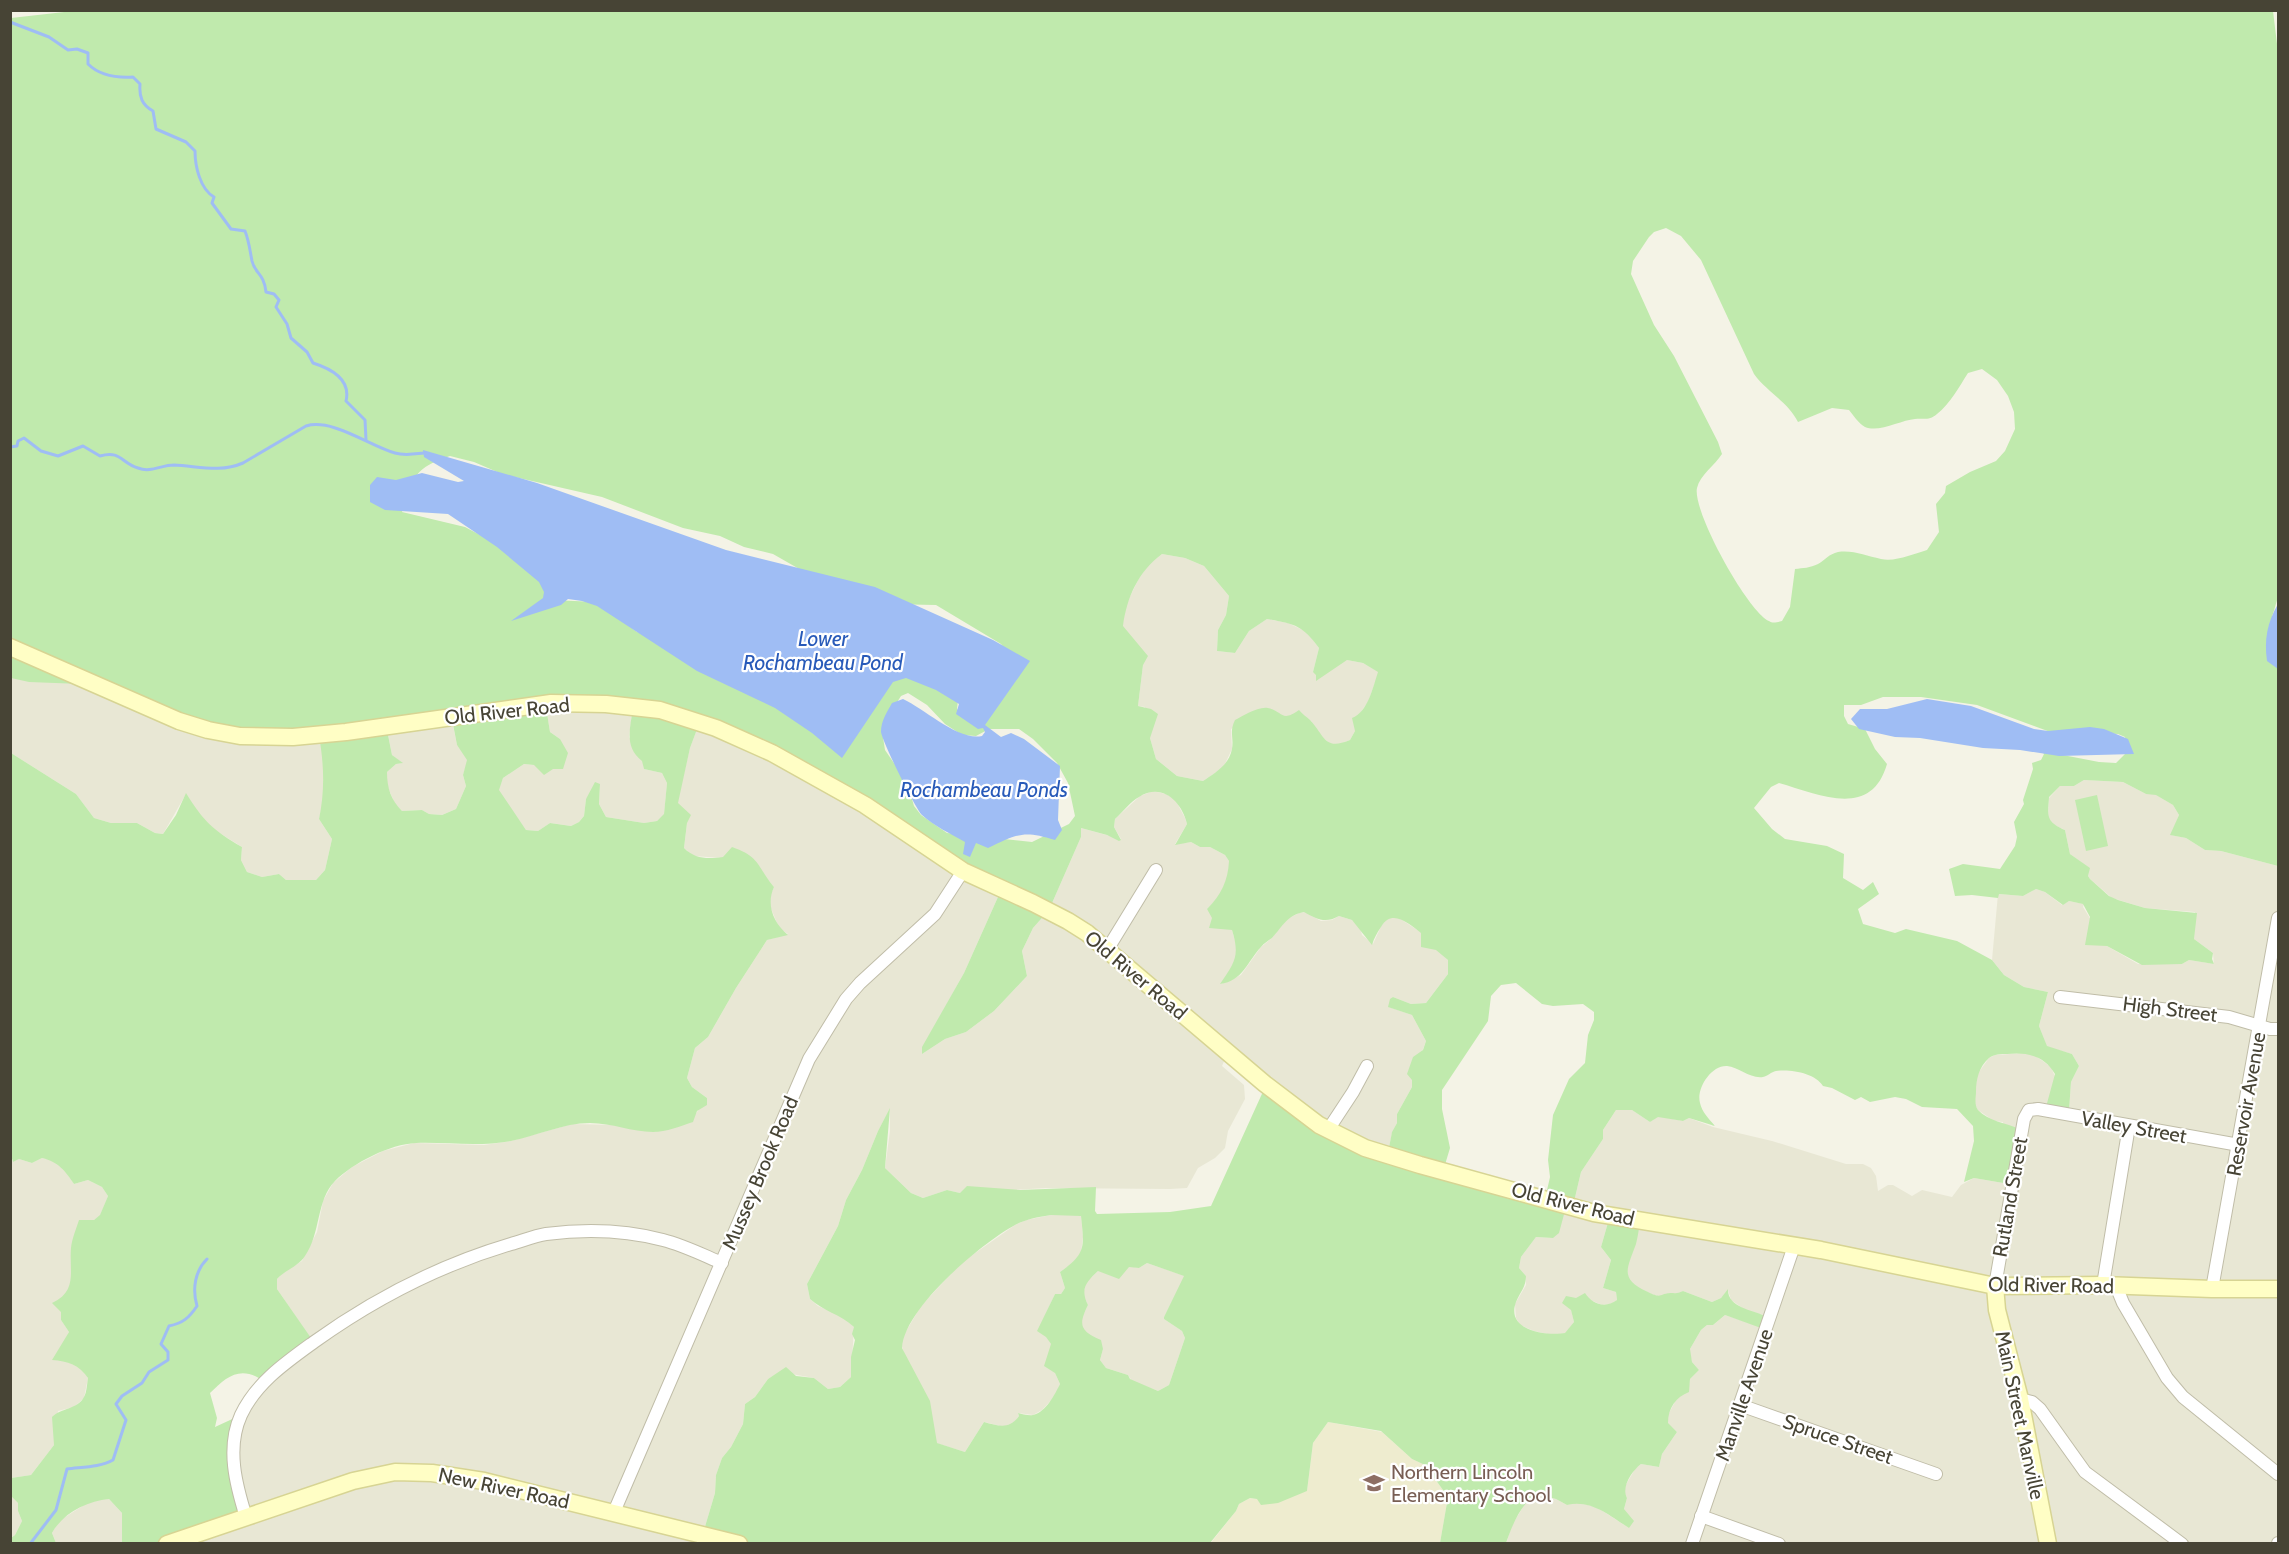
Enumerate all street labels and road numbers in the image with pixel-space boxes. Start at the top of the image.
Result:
street label: Old River Road [443,692,571,730]
street label: Old River Road [1080,925,1192,1025]
street label: High Street [2121,991,2219,1027]
street label: Reservoir Avenue [2222,1030,2270,1178]
street label: Mussey Brook Road [717,1093,803,1253]
street label: Valley Street [2079,1106,2189,1148]
street label: Rutland Street [1988,1135,2032,1259]
street label: Old River Road [1509,1177,1637,1231]
street label: Old River Road [1988,1272,2114,1298]
street label: Manville Avenue [1710,1326,1778,1464]
street label: Main Street Manville [1990,1328,2050,1502]
street label: Spruce Street [1780,1409,1896,1469]
street label: New River Road [436,1462,572,1514]

